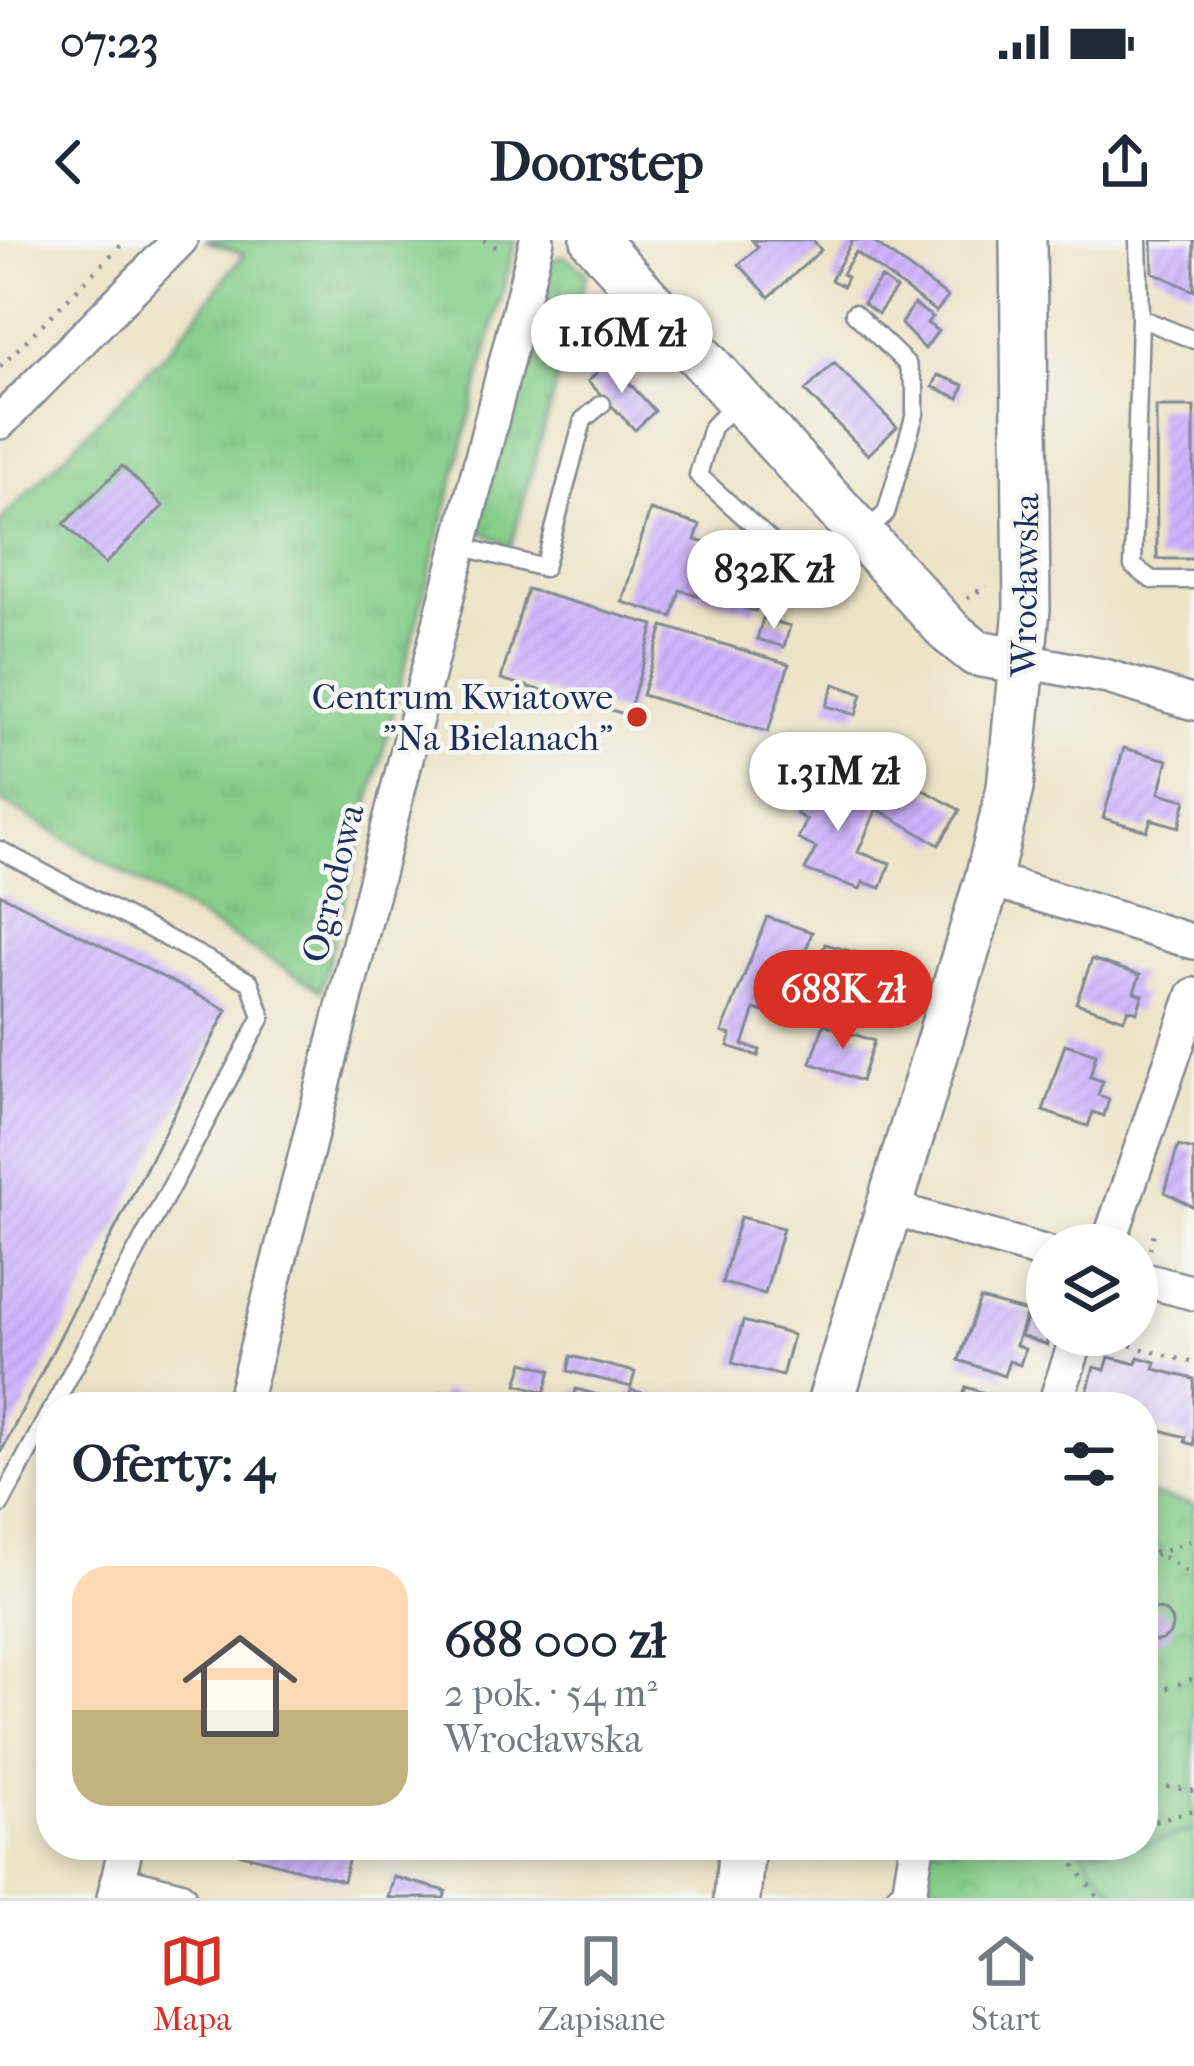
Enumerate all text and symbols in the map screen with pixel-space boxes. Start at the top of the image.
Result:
text: 07:23 [60,16,159,69]
icon: back [36,129,102,195]
icon: share [1092,129,1158,195]
text: Doorstep [490,131,704,194]
pin: 1.16M zł [498,294,746,396]
text: 1.16M zł [558,310,686,356]
street label: Wrocławska [1002,493,1048,678]
pin: 832K zł [663,530,885,632]
text: 832K zł [714,546,834,592]
place label: Centrum Kwiatowe "Na Bielanach" [312,676,613,759]
marker: Centrum Kwiatowe "Na Bielanach" [624,704,650,730]
pin: 1.31M zł [714,732,962,834]
text: 1.31M zł [776,748,900,794]
street label: Ogrodowa [293,799,373,967]
pin: 688K zł [732,950,954,1052]
text: 688K zł [780,966,906,1012]
map controls [1026,1224,1158,1356]
button: layers [1026,1224,1158,1356]
icon: filters [1056,1431,1122,1497]
text: Oferty: 4 [72,1434,274,1494]
text: 688 000 zł [444,1610,666,1670]
icon: home [168,1614,312,1758]
text: 2 pok. · 54 m² [444,1670,657,1716]
text: Wrocławska [444,1716,643,1762]
tab: Mapa [153,1928,232,2039]
tab: Zapisane [537,1928,665,2039]
tab: Start [971,1928,1041,2039]

